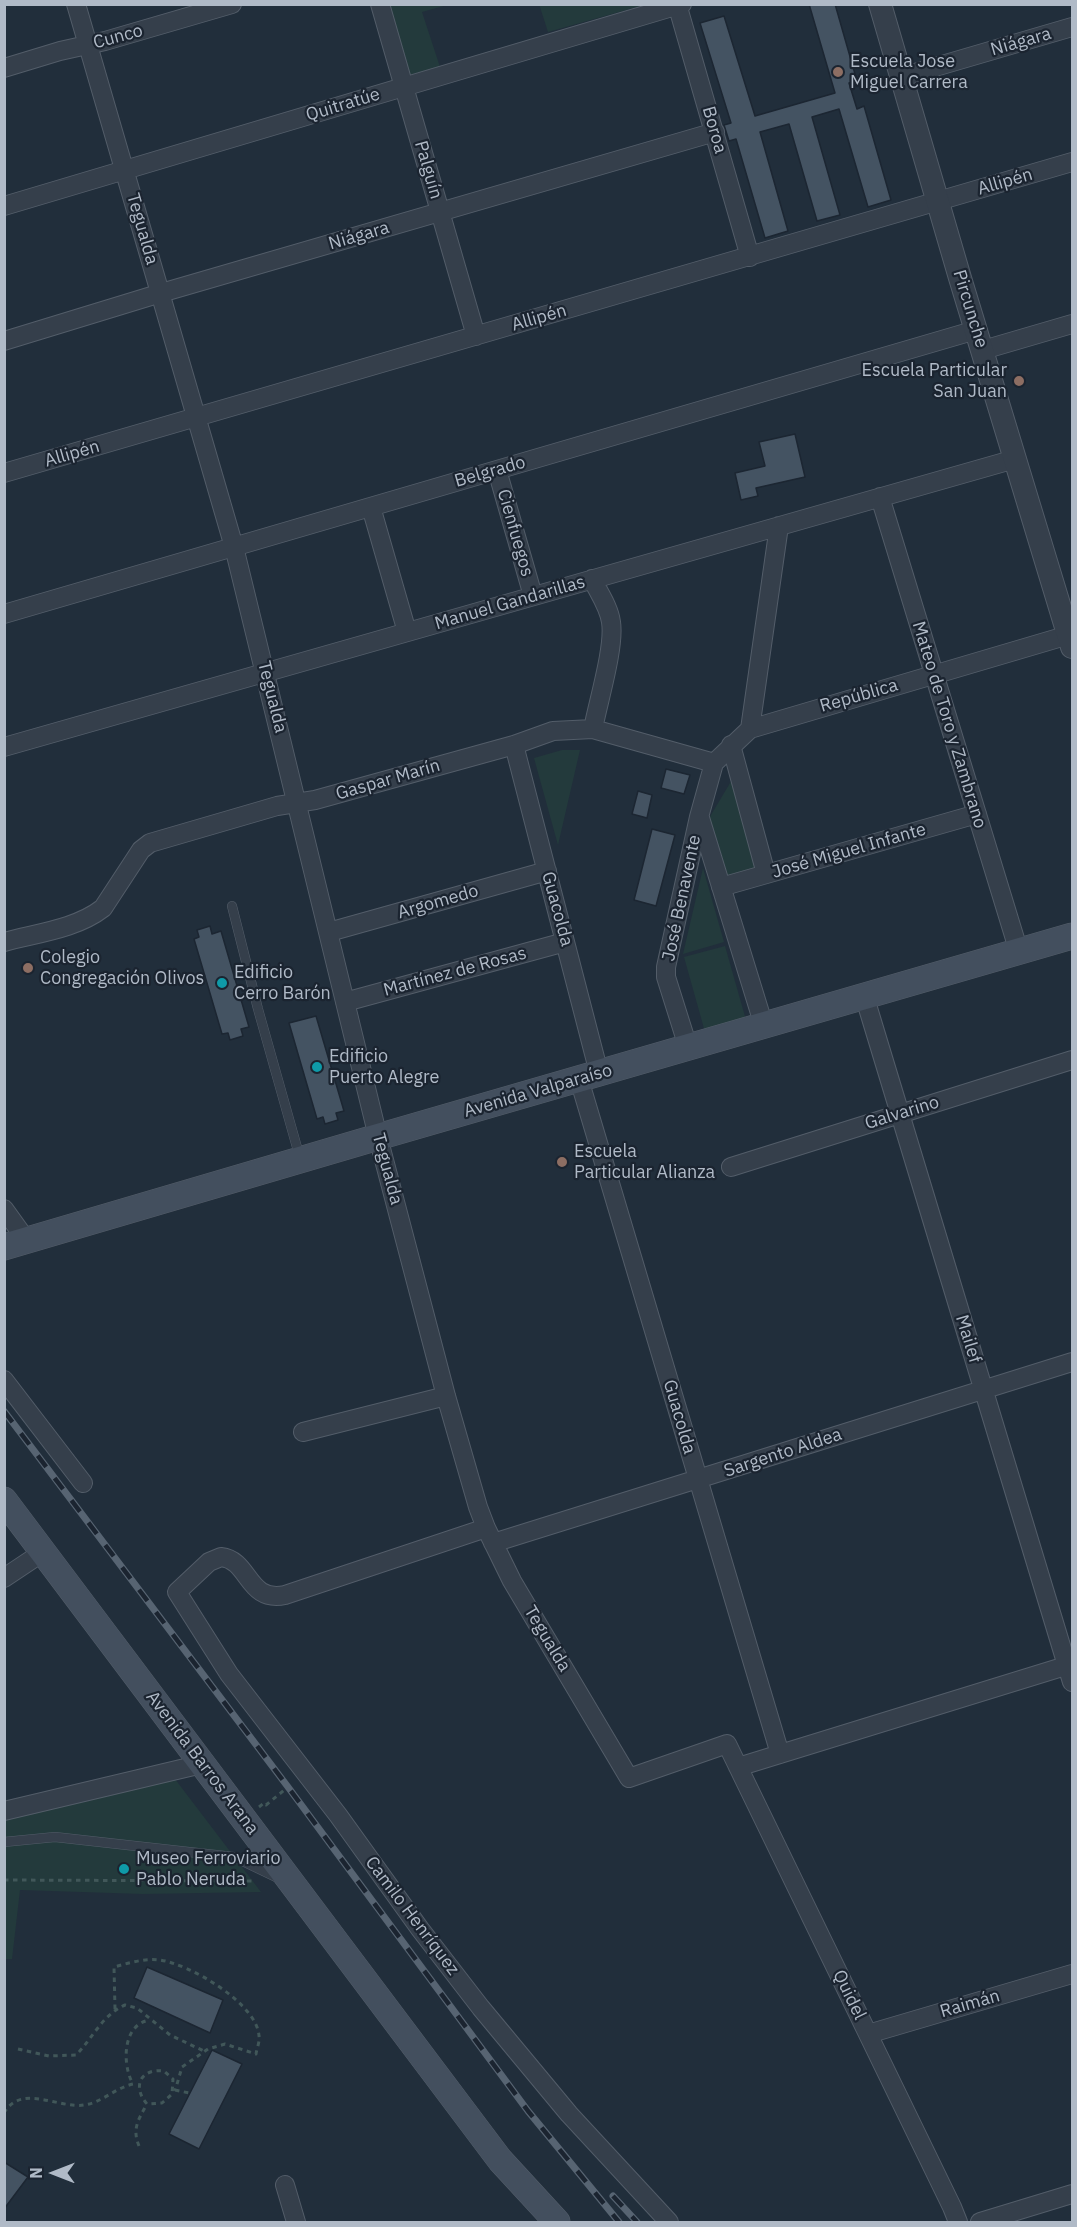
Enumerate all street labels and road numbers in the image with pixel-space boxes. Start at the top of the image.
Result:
street label: Cunco [91,20,145,54]
street label: Niágara [988,23,1054,61]
street label: Quitratúe [303,84,383,126]
street label: Boroa [697,104,731,156]
street label: Palguín [409,138,447,202]
street label: Allipén [975,164,1035,200]
street label: Tegualda [122,191,162,267]
street label: Niágara [326,217,392,255]
street label: Pircunche [948,267,992,351]
street label: Allipén [509,300,569,336]
street label: Allipén [42,436,102,472]
street label: Belgrado [452,452,528,492]
street label: Cienfuegos [492,487,538,579]
street label: Manuel Gandarillas [432,571,588,635]
street label: Mateo de Toro y Zambrano [907,619,991,831]
street label: Tegualda [253,659,291,735]
street label: República [817,675,901,717]
street label: Gaspar Marín [333,755,443,805]
street label: José Miguel Infante [770,819,928,883]
street label: José Benavente [658,833,706,963]
street label: Guacolda [537,869,577,949]
street label: Argomedo [395,880,481,924]
street label: Martínez de Rosas [381,942,529,1002]
street label: Avenida Valparaíso [461,1059,615,1123]
street label: Galvarino [862,1091,942,1135]
street label: Tegualda [367,1131,407,1207]
street label: Mailef [950,1312,986,1366]
street label: Guacolda [658,1377,700,1457]
street label: Sargento Aldea [721,1424,845,1482]
street label: Tegualda [519,1602,575,1676]
street label: Avenida Barros Arana [141,1687,263,1839]
street label: Camilo Henríquez [360,1852,464,1980]
street label: Quidel [828,1967,870,2023]
street label: Raimán [938,1985,1002,2023]

